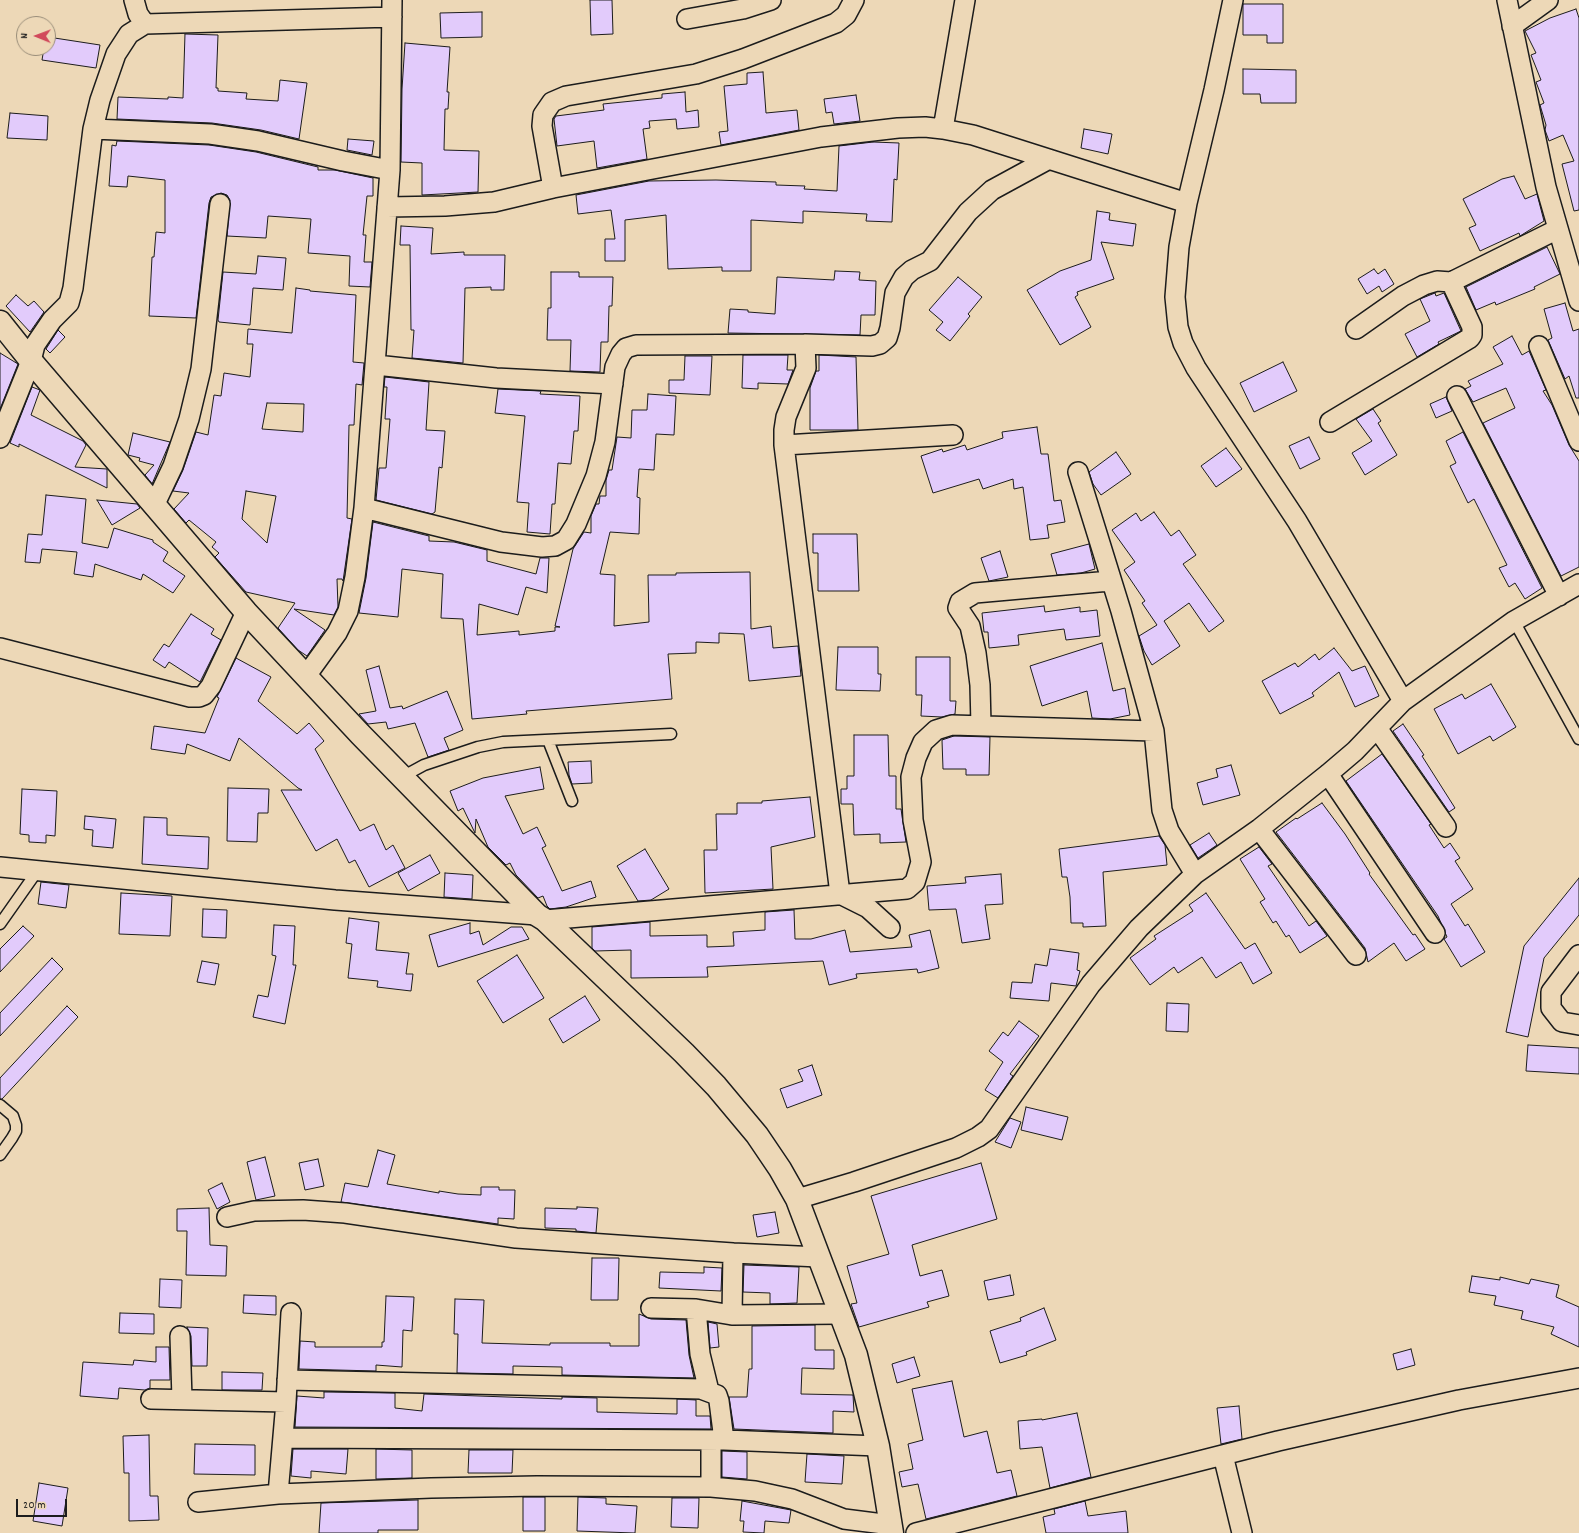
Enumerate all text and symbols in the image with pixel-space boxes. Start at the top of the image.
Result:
north arrow [16,16,56,56]
text: N [17,33,33,39]
scale bar [18,1491,69,1517]
text: 20 m [23,1497,46,1514]

